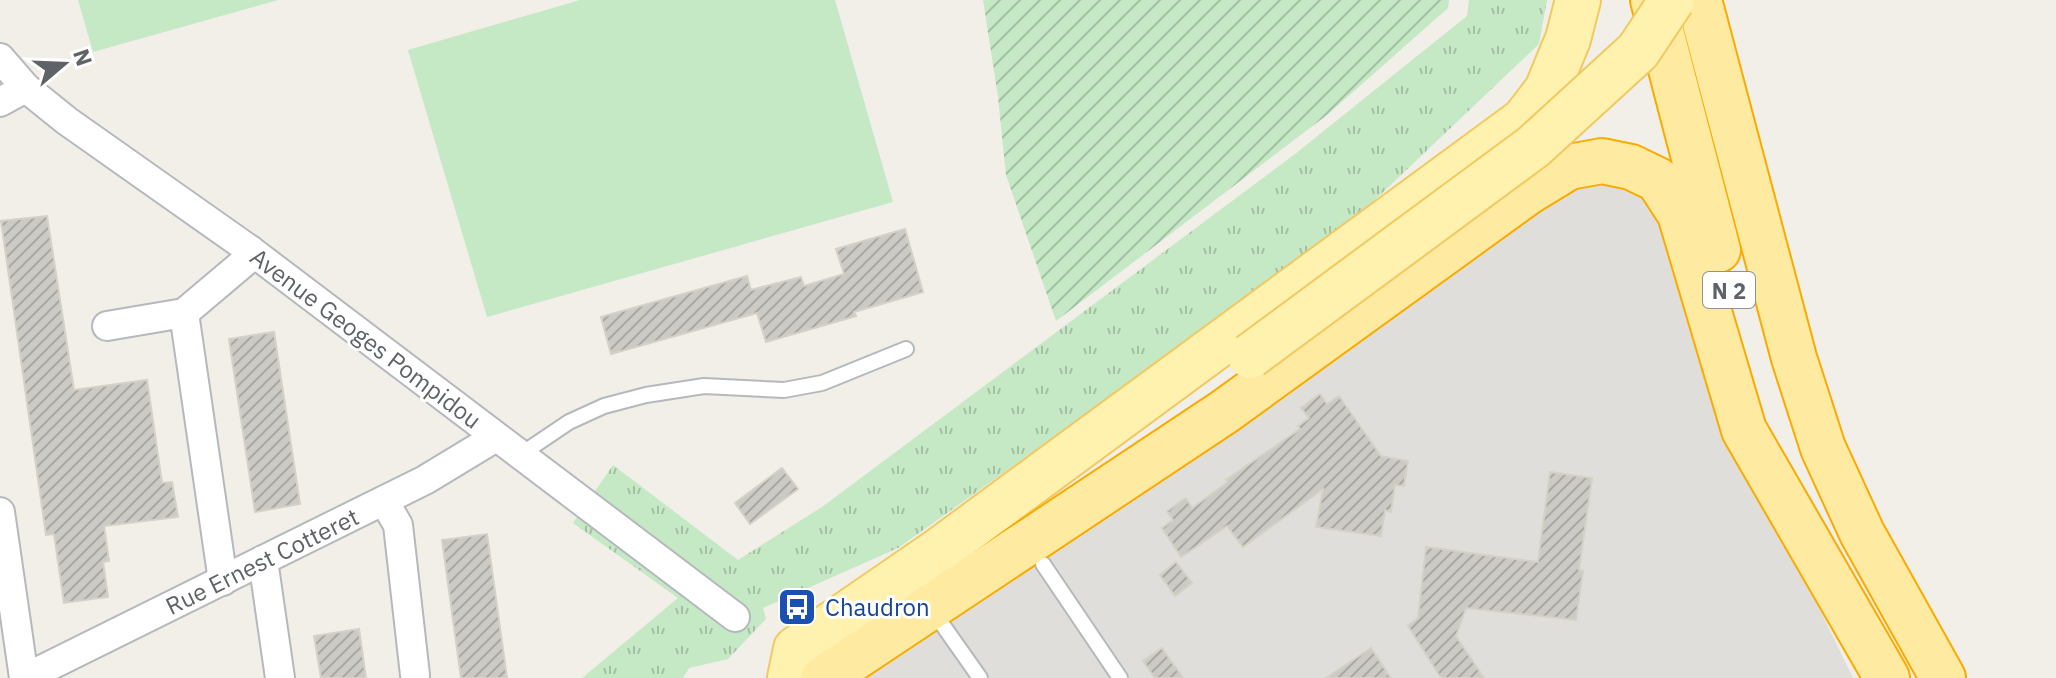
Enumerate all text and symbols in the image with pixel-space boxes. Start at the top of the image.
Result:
north arrow [24,24,104,104]
text: N [67,45,100,70]
street label: Avenue Geoges Pompidou [244,241,488,435]
road number: N 2 [1703,272,1755,308]
street label: Rue Ernest Cotteret [160,500,364,622]
bus stop icon: Chaudron [776,586,818,628]
place label: Chaudron [825,591,930,623]

